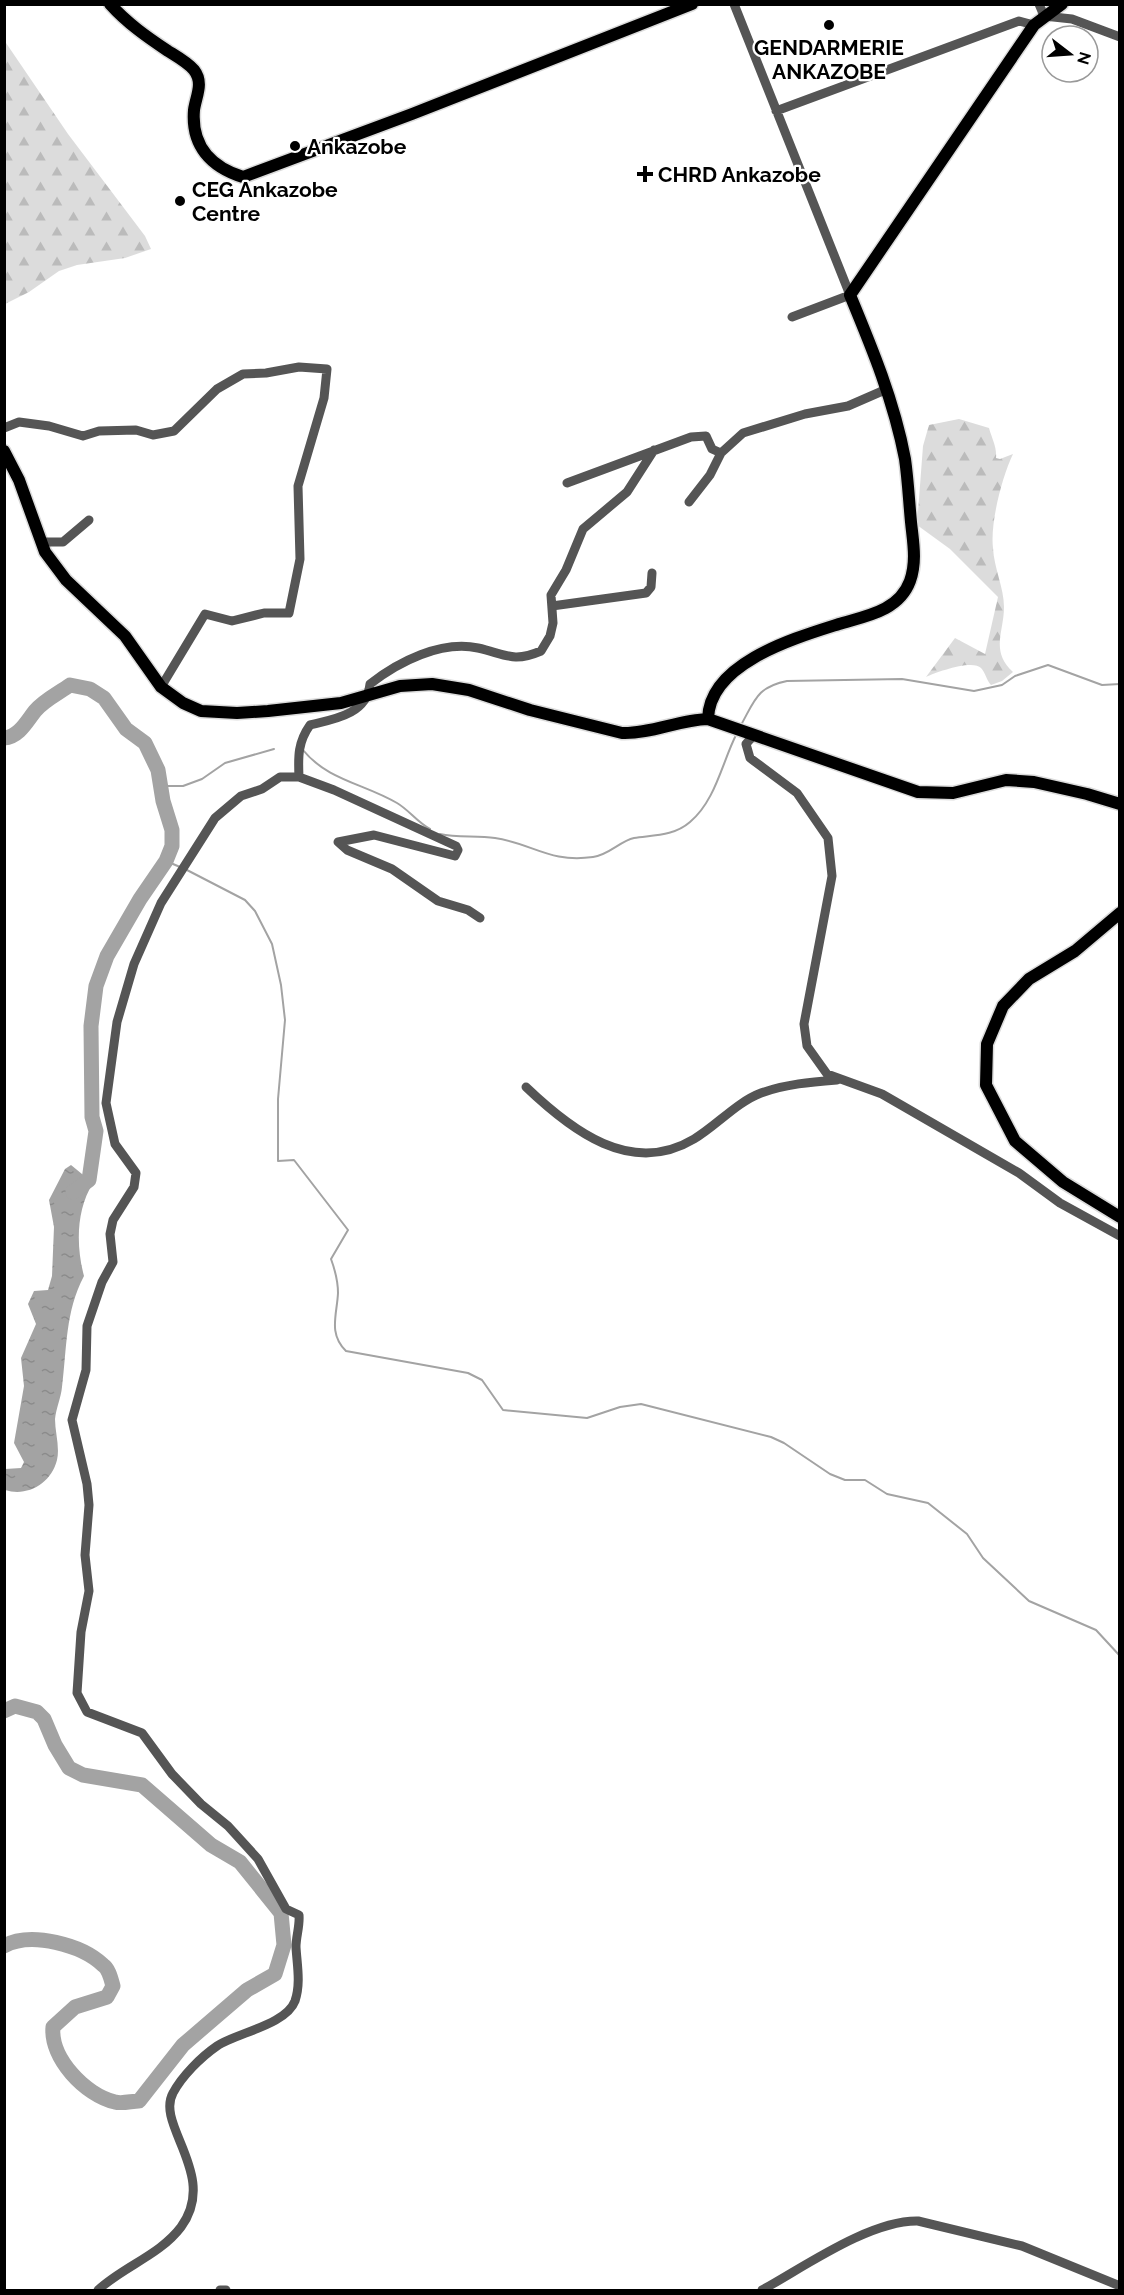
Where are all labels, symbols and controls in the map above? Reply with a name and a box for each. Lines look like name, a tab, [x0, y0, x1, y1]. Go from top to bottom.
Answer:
marker: GENDARMERIE ANKAZOBE	[822, 18, 836, 32]
north arrow	[1040, 24, 1100, 84]
place label: GENDARMERIE ANKAZOBE	[754, 35, 904, 84]
text: N	[1073, 50, 1095, 67]
place label: Ankazobe	[307, 134, 407, 159]
marker: Ankazobe	[288, 139, 302, 153]
place label: CHRD Ankazobe	[658, 162, 821, 187]
marker: CHRD Ankazobe	[636, 165, 654, 183]
place label: CEG Ankazobe Centre	[192, 177, 338, 226]
marker: CEG Ankazobe Centre	[173, 194, 187, 208]

